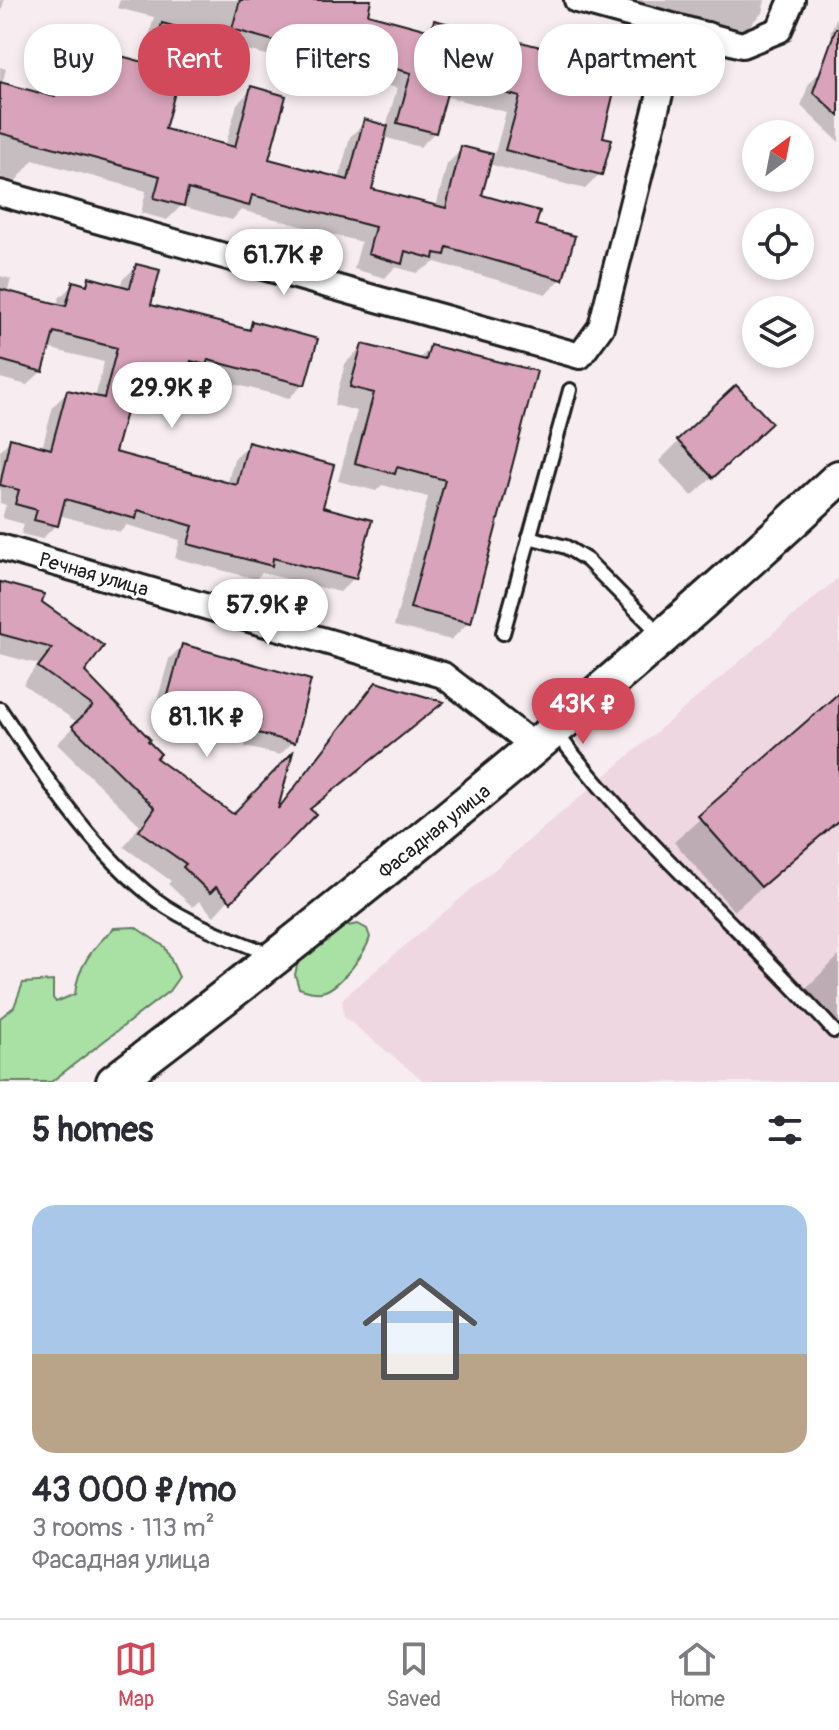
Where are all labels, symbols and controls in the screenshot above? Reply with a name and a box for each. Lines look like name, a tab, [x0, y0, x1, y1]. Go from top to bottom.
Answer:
chip: Buy	[24, 24, 122, 96]
chip: Rent	[138, 24, 250, 96]
chip: Filters	[266, 24, 398, 96]
chip: New	[414, 24, 522, 96]
chip: Apartment	[538, 24, 725, 96]
north arrow	[742, 120, 814, 192]
map controls	[742, 120, 814, 368]
button: locate	[742, 208, 814, 280]
pin: 61.7K ₽	[210, 229, 358, 297]
text: 61.7K ₽	[243, 239, 325, 271]
button: layers	[742, 296, 814, 368]
pin: 29.9K ₽	[98, 362, 246, 430]
text: 29.9K ₽	[130, 372, 214, 404]
street label: Речная улица	[36, 547, 151, 602]
pin: 57.9K ₽	[194, 579, 342, 647]
text: 57.9K ₽	[226, 589, 310, 621]
pin: 43K ₽	[527, 678, 639, 746]
text: 43K ₽	[550, 688, 616, 720]
pin: 81.1K ₽	[133, 691, 281, 759]
text: 81.1K ₽	[169, 701, 245, 733]
street label: Фасадная улица	[373, 779, 495, 884]
icon: filters	[763, 1108, 807, 1152]
text: 5 homes	[32, 1109, 153, 1152]
icon: home	[348, 1257, 492, 1401]
text: 43 000 ₽/mo	[32, 1469, 236, 1512]
text: 3 rooms · 113 m²	[32, 1512, 215, 1544]
text: Фасадная улица	[32, 1544, 210, 1576]
tab: Map	[114, 1637, 158, 1713]
tab: Saved	[386, 1637, 441, 1713]
tab: Home	[669, 1637, 725, 1713]

